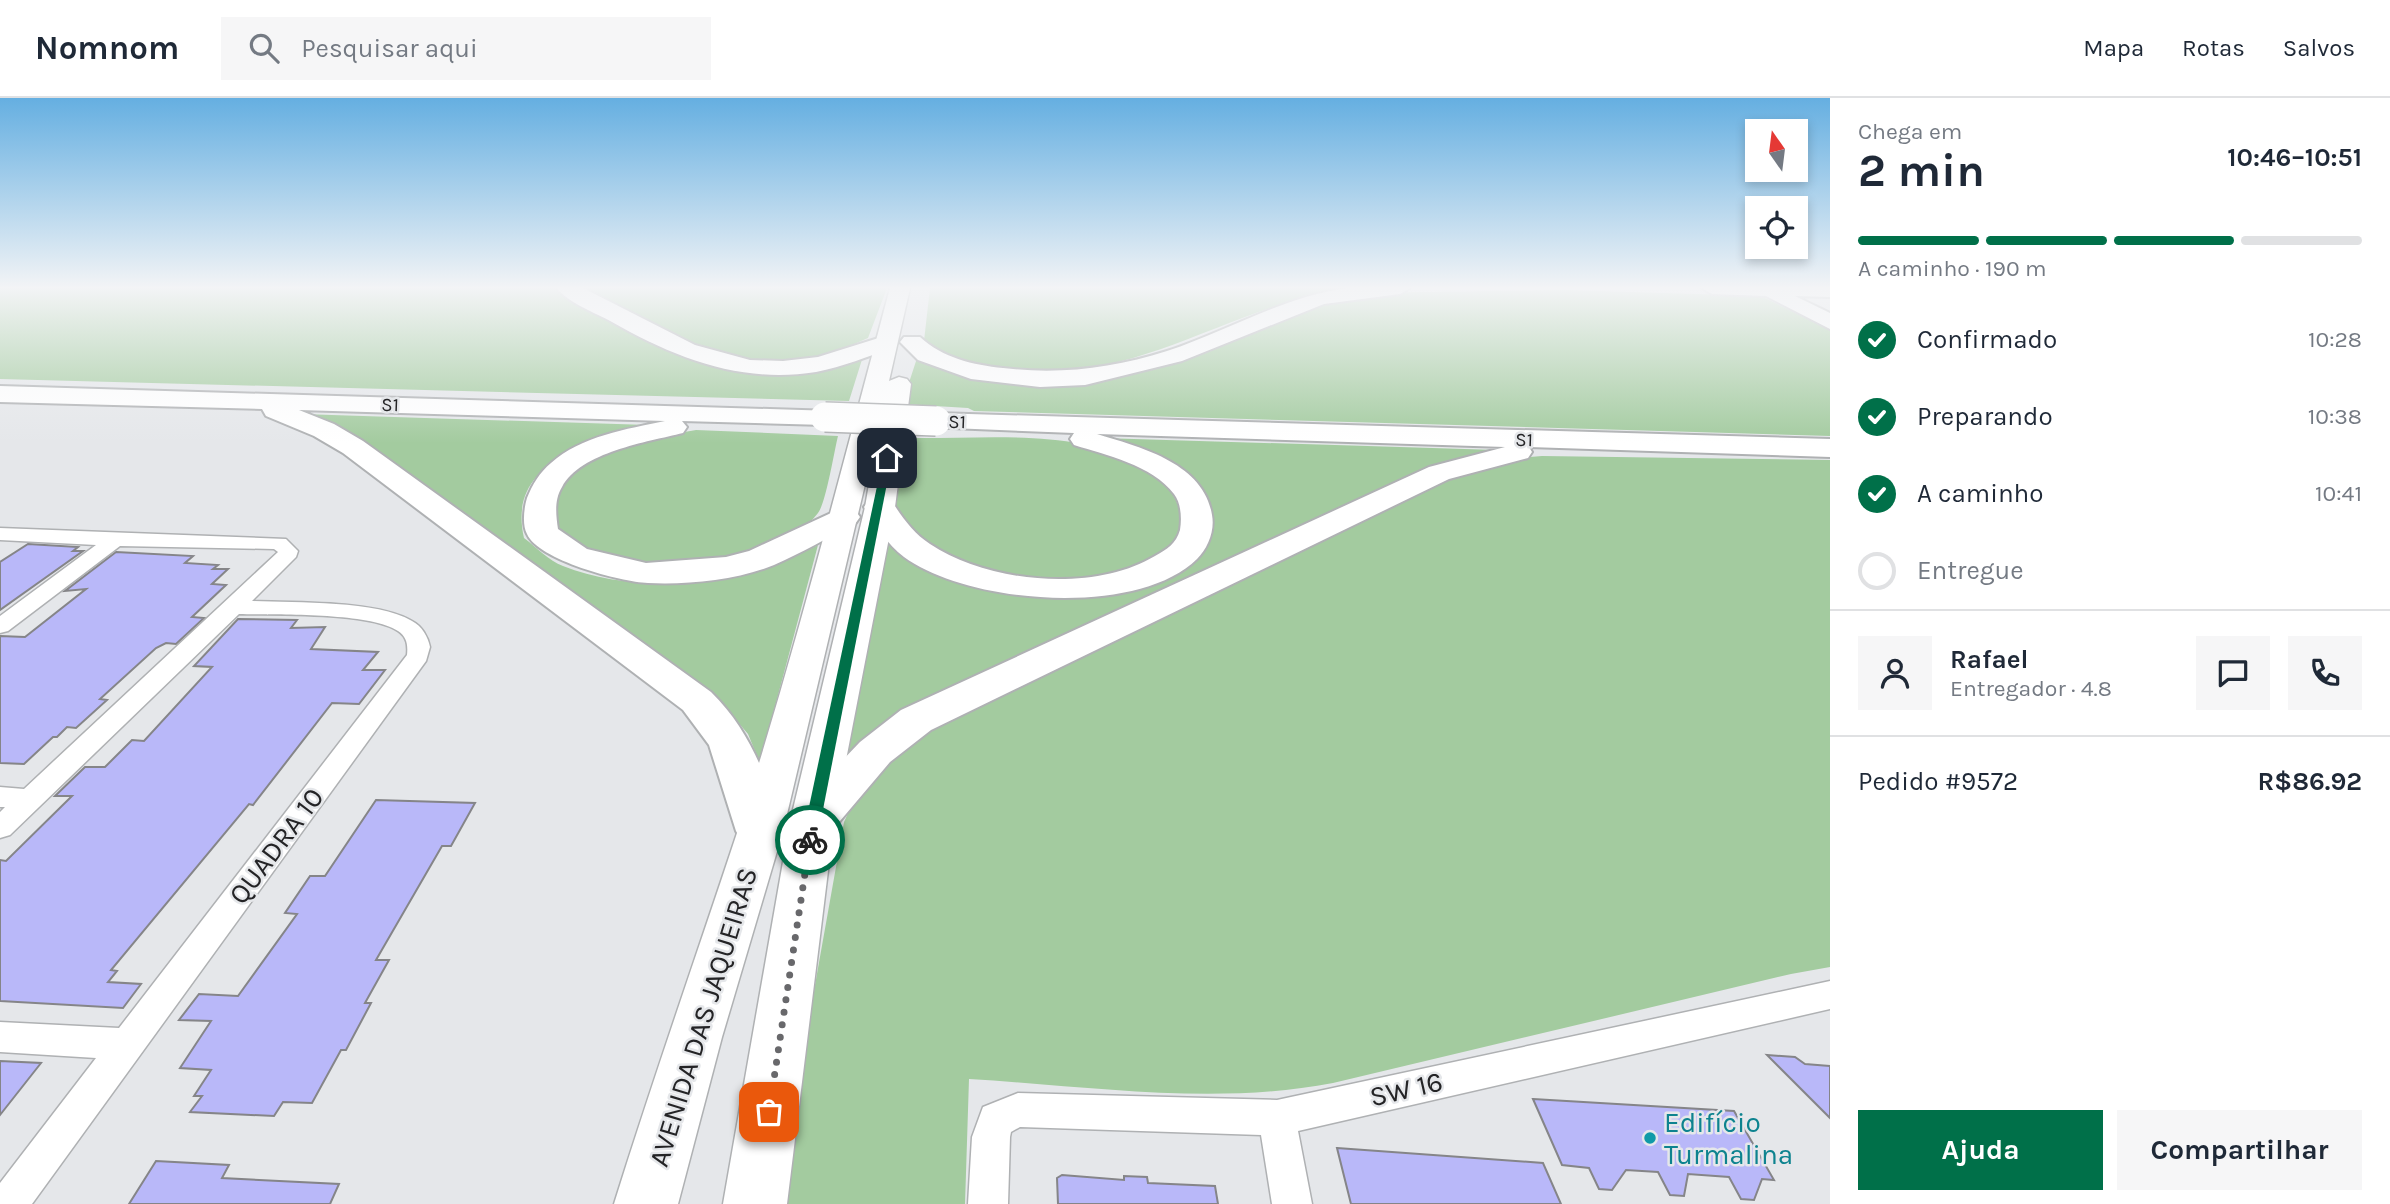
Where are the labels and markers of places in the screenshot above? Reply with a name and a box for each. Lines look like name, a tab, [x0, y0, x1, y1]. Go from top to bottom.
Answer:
pin	[857, 428, 917, 488]
pin	[739, 1082, 799, 1142]
place label: Edifício Turmalina	[1664, 1106, 1793, 1171]
marker: Edifício Turmalina	[1642, 1130, 1658, 1146]

